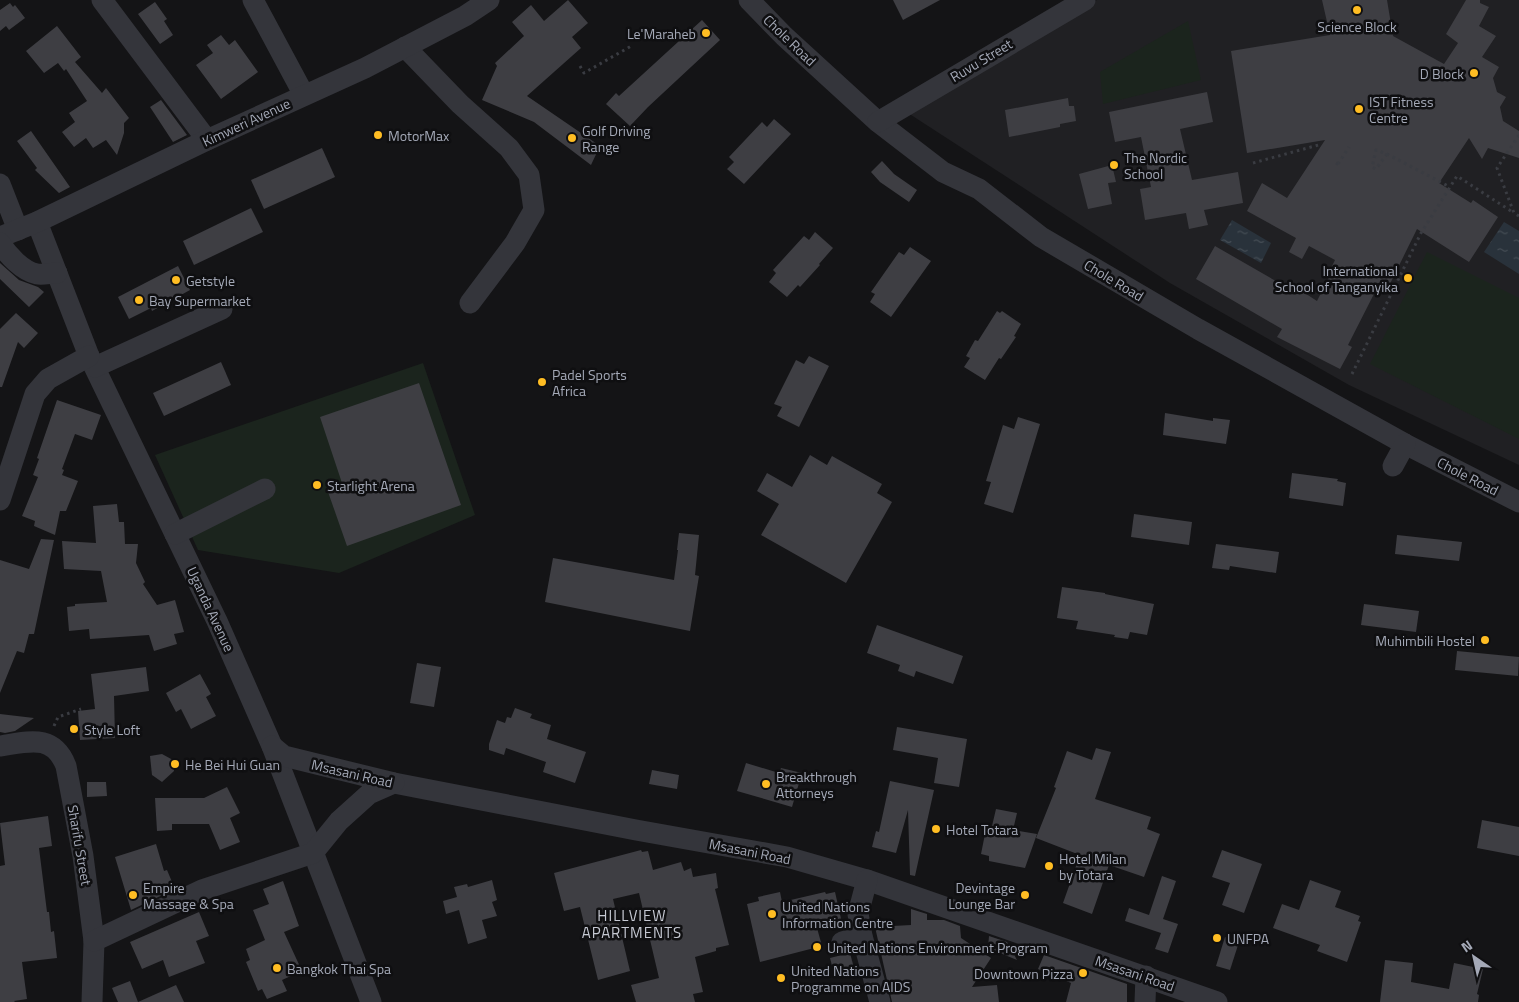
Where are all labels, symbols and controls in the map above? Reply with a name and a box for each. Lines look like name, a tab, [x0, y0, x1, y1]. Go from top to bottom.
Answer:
marker: Science Block	[1351, 4, 1363, 16]
street label: Chole Road	[759, 9, 821, 71]
place label: Science Block	[1317, 16, 1397, 37]
place label: Le'Maraheb	[627, 23, 696, 44]
marker: Le'Maraheb	[700, 27, 712, 39]
street label: Ruvu Street	[946, 33, 1016, 87]
place label: D Block	[1420, 63, 1464, 84]
marker: D Block	[1468, 67, 1480, 79]
place label: IST Fitness Centre	[1369, 91, 1433, 128]
street label: Kimweri Avenue	[198, 92, 294, 152]
marker: IST Fitness Centre	[1353, 103, 1365, 115]
place label: Golf Driving Range	[582, 120, 650, 157]
place label: MotorMax	[388, 125, 450, 146]
marker: MotorMax	[372, 129, 384, 141]
marker: Golf Driving Range	[566, 132, 578, 144]
place label: The Nordic School	[1124, 147, 1187, 184]
marker: The Nordic School	[1108, 159, 1120, 171]
street label: Chole Road	[1080, 254, 1148, 306]
place label: International School of Tanganyika	[1275, 260, 1398, 297]
place label: Getstyle	[186, 270, 235, 291]
marker: International School of Tanganyika	[1402, 272, 1414, 284]
marker: Getstyle	[170, 274, 182, 286]
place label: Bay Supermarket	[149, 290, 251, 311]
marker: Bay Supermarket	[133, 294, 145, 306]
place label: Padel Sports Africa	[552, 364, 627, 401]
marker: Padel Sports Africa	[536, 376, 548, 388]
street label: Chole Road	[1434, 452, 1502, 500]
place label: Starlight Arena	[327, 475, 415, 496]
marker: Starlight Arena	[311, 479, 323, 491]
street label: Uganda Avenue	[182, 563, 240, 655]
place label: Muhimbili Hostel	[1375, 630, 1475, 651]
marker: Muhimbili Hostel	[1479, 634, 1491, 646]
place label: Style Loft	[84, 719, 140, 740]
marker: Style Loft	[68, 723, 80, 735]
street label: Msasani Road	[309, 753, 395, 793]
place label: He Bei Hui Guan	[185, 754, 280, 775]
marker: He Bei Hui Guan	[169, 758, 181, 770]
place label: Breakthrough Attorneys	[776, 766, 857, 803]
marker: Breakthrough Attorneys	[760, 778, 772, 790]
street label: Sharifu Street	[63, 803, 97, 887]
place label: Hotel Totara	[946, 819, 1018, 840]
marker: Hotel Totara	[930, 823, 942, 835]
street label: Msasani Road	[707, 833, 793, 869]
place label: Hotel Milan by Totara	[1059, 848, 1127, 885]
marker: Hotel Milan by Totara	[1043, 860, 1055, 872]
place label: Empire Massage & Spa	[143, 877, 234, 914]
place label: Devintage Lounge Bar	[948, 877, 1015, 914]
marker: Empire Massage & Spa	[127, 889, 139, 901]
marker: Devintage Lounge Bar	[1019, 889, 1031, 901]
place label: United Nations Information Centre	[782, 896, 893, 933]
district label: HILLVIEW APARTMENTS	[582, 904, 682, 944]
marker: United Nations Information Centre	[766, 908, 778, 920]
place label: UNFPA	[1227, 928, 1270, 949]
marker: UNFPA	[1211, 932, 1223, 944]
north arrow	[1449, 932, 1499, 982]
text: N	[1457, 934, 1476, 957]
place label: United Nations Environment Program	[827, 937, 1048, 958]
marker: United Nations Environment Program	[811, 941, 823, 953]
street label: Msasani Road	[1092, 950, 1178, 996]
place label: Bangkok Thai Spa	[287, 958, 391, 979]
place label: United Nations Programme on AIDS	[791, 960, 910, 997]
marker: Bangkok Thai Spa	[271, 962, 283, 974]
place label: Downtown Pizza	[974, 963, 1073, 984]
marker: Downtown Pizza	[1077, 967, 1089, 979]
marker: United Nations Programme on AIDS	[775, 972, 787, 984]

